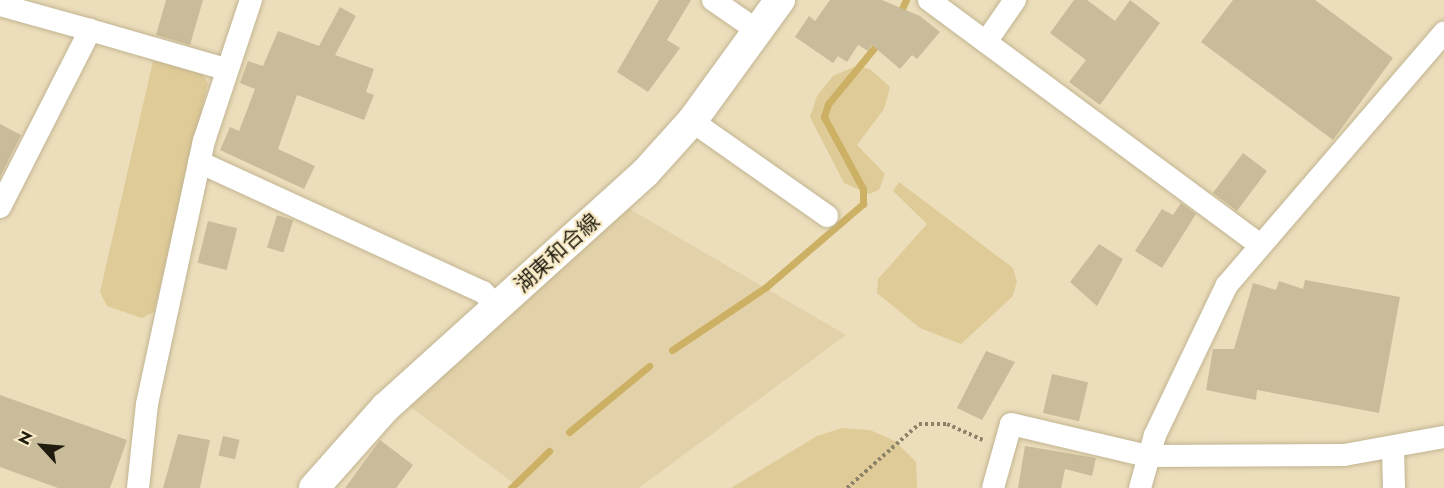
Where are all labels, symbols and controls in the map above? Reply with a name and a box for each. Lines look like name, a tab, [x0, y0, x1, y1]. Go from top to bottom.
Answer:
street label: 湖東和合線	[510, 209, 604, 297]
north arrow	[12, 416, 72, 476]
text: N	[12, 427, 38, 449]

